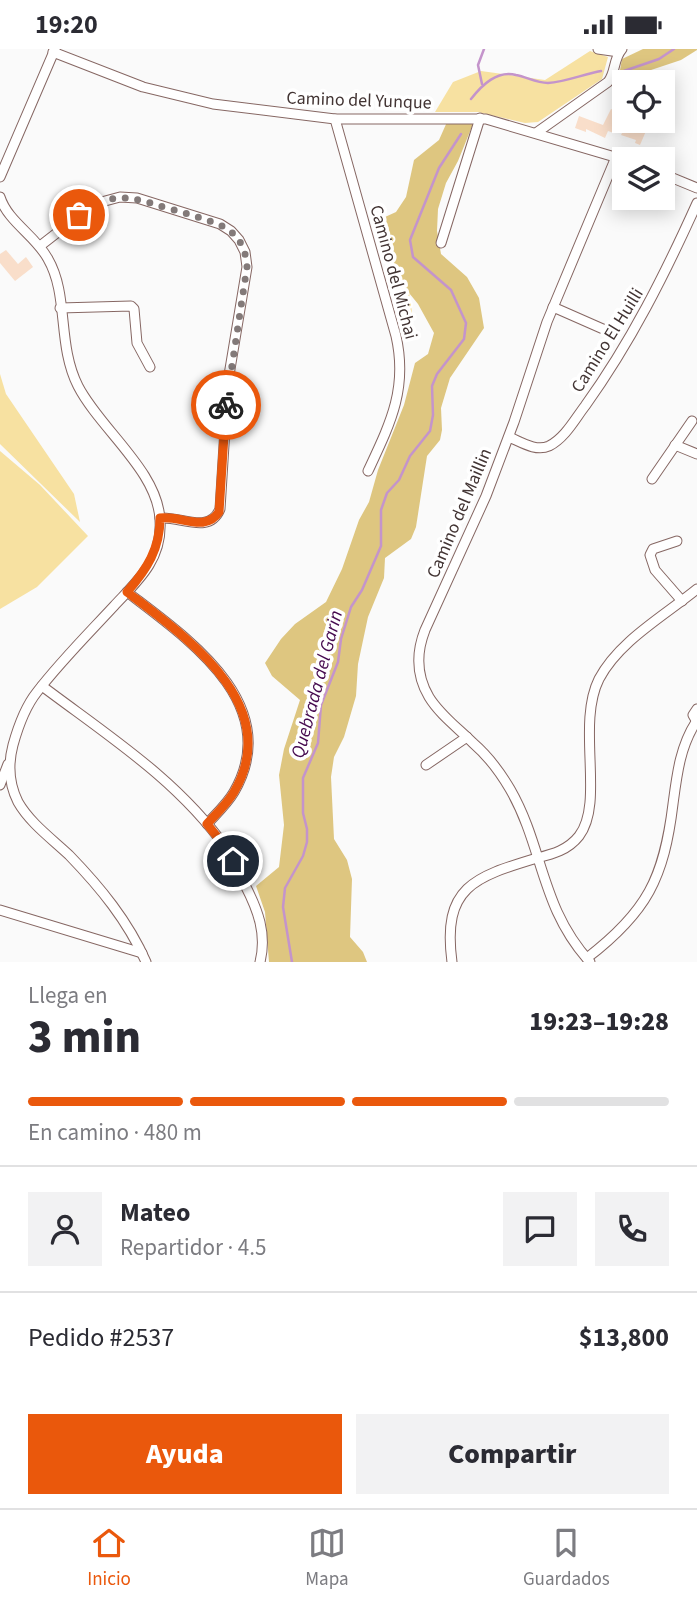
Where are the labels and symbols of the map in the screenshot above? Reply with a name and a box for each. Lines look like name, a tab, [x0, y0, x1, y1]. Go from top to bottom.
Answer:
street label: Camino del Yunque	[286, 85, 432, 116]
pin	[49, 185, 109, 245]
street label: Camino del Michai	[364, 202, 423, 342]
street label: Camino El Huilli	[565, 283, 650, 397]
courier	[191, 370, 261, 440]
street label: Camino del Maillin	[421, 444, 498, 582]
water label: Quebrada del Garin	[285, 607, 350, 761]
pin	[203, 831, 263, 891]

